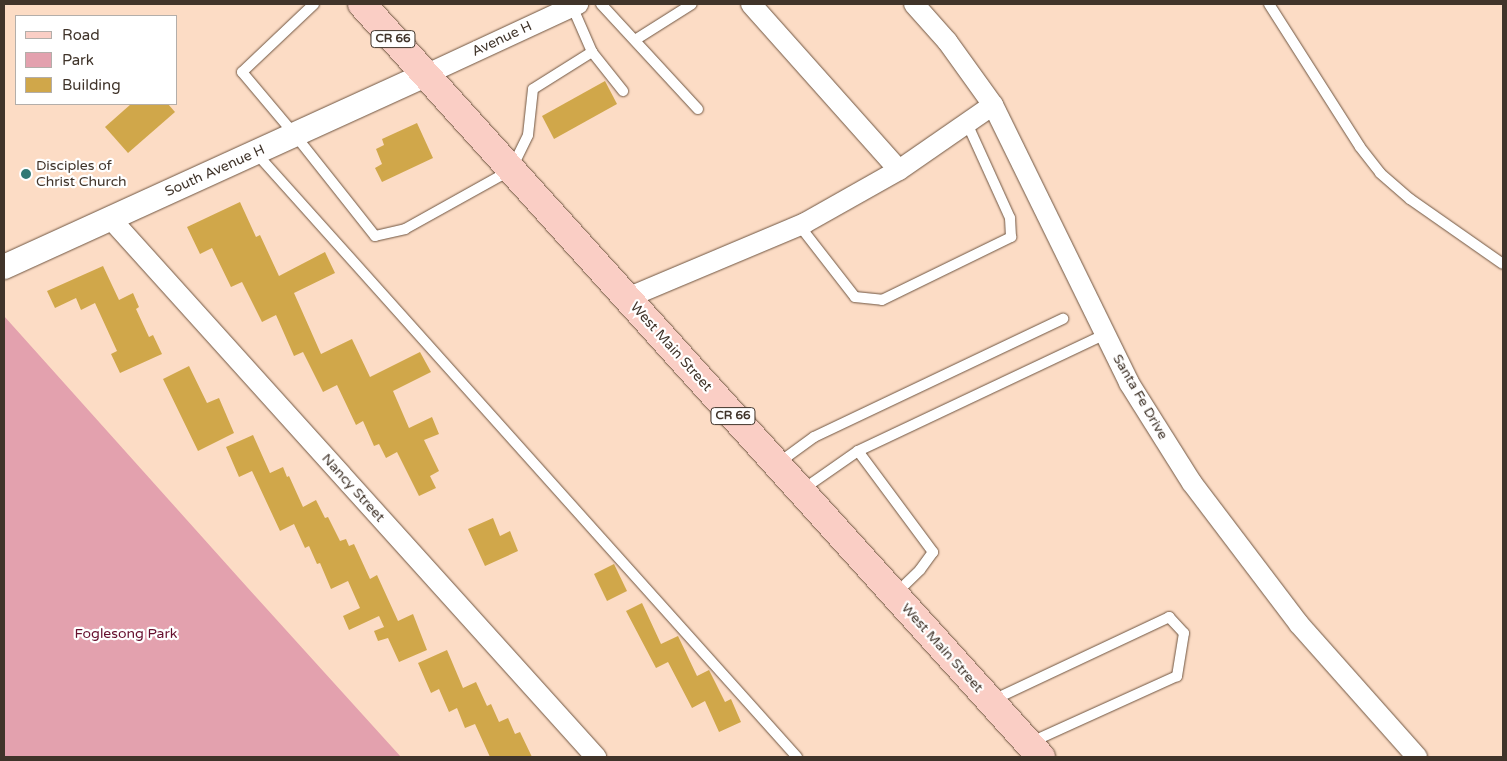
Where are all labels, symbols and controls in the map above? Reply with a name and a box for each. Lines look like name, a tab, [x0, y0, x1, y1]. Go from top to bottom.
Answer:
legend	[15, 15, 178, 105]
street label: Avenue H	[469, 18, 535, 60]
text: Road	[62, 26, 100, 44]
road number: CR 66	[369, 30, 417, 48]
text: Park	[62, 51, 94, 69]
text: Building	[62, 76, 121, 94]
street label: South Avenue H	[162, 141, 268, 201]
place label: Disciples of Christ Church	[36, 158, 127, 190]
marker: Disciples of Christ Church	[20, 168, 32, 180]
street label: West Main Street	[627, 299, 715, 395]
street label: Santa Fe Drive	[1109, 351, 1171, 443]
road number: CR 66	[709, 406, 757, 426]
street label: Nancy Street	[318, 450, 388, 526]
street label: West Main Street	[898, 600, 986, 696]
park label: Foglesong Park	[75, 626, 177, 642]

